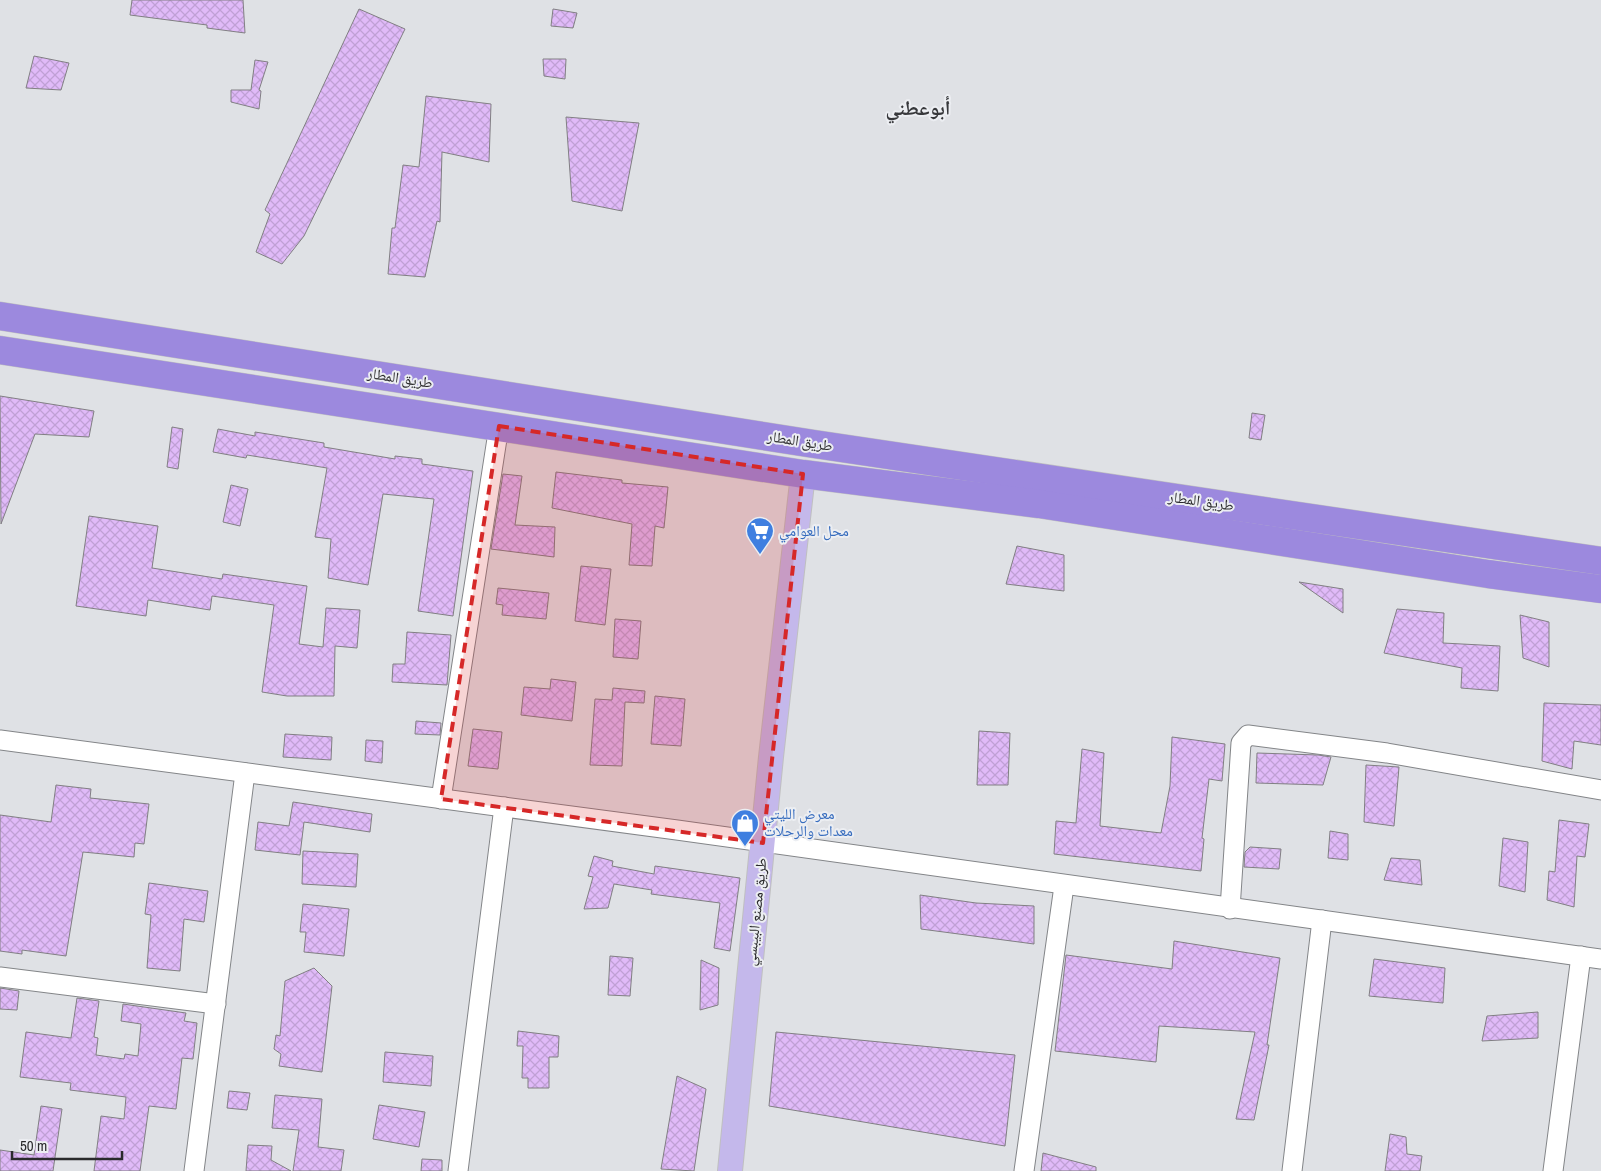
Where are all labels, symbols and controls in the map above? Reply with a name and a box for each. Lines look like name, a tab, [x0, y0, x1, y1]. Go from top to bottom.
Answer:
district label: أبوعطني	[885, 94, 951, 124]
street label: طريق المطار	[365, 362, 434, 393]
street label: طريق المطار	[765, 425, 834, 456]
street label: طريق المطار	[1166, 485, 1235, 516]
supermarket icon: محل العوامي	[745, 516, 775, 555]
place label: محل العوامي	[779, 520, 849, 543]
place label: معرض الليتي معدات والرحلات	[764, 803, 853, 841]
shop icon: معرض الليتي معدات والرحلات	[730, 808, 760, 847]
street label: طريق مصنع البيبسي	[739, 857, 773, 967]
scale bar	[12, 1128, 122, 1160]
text: 50 m	[20, 1135, 47, 1156]

